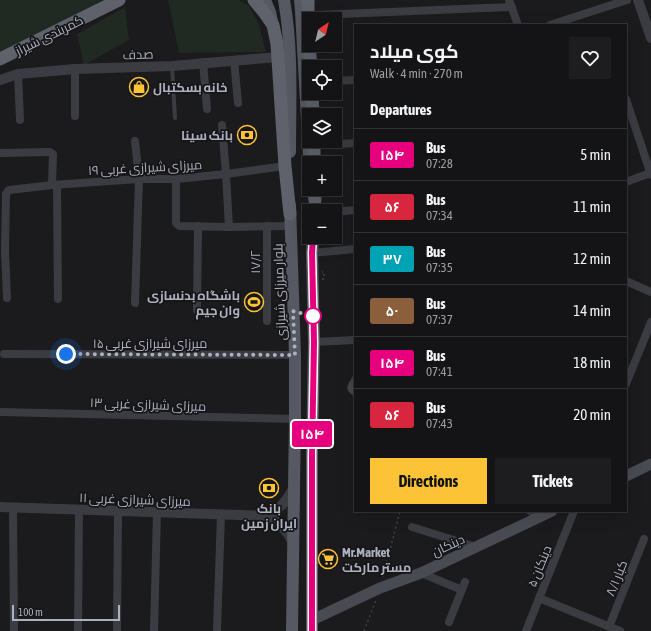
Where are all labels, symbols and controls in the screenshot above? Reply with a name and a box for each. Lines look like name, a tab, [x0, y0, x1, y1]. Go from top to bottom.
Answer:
north arrow	[302, 12, 342, 52]
map controls	[302, 12, 342, 244]
street label: کمربندی شیراز	[12, 13, 86, 59]
button: heart	[569, 37, 611, 79]
text: کوی میلاد	[370, 40, 459, 62]
street label: صدف	[122, 46, 154, 63]
button: locate	[302, 60, 342, 100]
text: Walk · 4 min · 270 m	[370, 66, 463, 81]
shop icon: خانه بسکتبال	[128, 76, 150, 98]
place label: خانه بسکتبال	[153, 80, 228, 96]
text: Departures	[370, 101, 432, 118]
button: layers	[302, 108, 342, 148]
bank icon: بانک سینا	[236, 124, 258, 146]
place label: بانک سینا	[181, 128, 233, 143]
text: Bus	[426, 139, 446, 156]
text: 5 min	[580, 146, 611, 163]
text: ۱۵۴	[380, 147, 404, 163]
button: +	[302, 156, 342, 196]
text: 07:28	[426, 156, 453, 171]
street label: ۱۹ میرزای شیرازی غربی	[88, 157, 203, 178]
text: Bus	[426, 191, 446, 208]
text: 11 min	[573, 198, 611, 215]
text: ۵۶	[384, 199, 400, 215]
button: −	[302, 204, 342, 244]
text: 07:34	[426, 208, 453, 223]
street label: بلوار میرزای شیرازی	[270, 243, 289, 341]
text: Bus	[426, 243, 446, 260]
street label: ۱۷/۲	[248, 250, 263, 274]
text: 12 min	[573, 250, 611, 267]
text: ۳۷	[382, 251, 402, 267]
text: 07:35	[426, 260, 453, 275]
place label: باشگاه بدنسازی وان جیم	[147, 288, 240, 320]
sports icon: باشگاه بدنسازی وان جیم	[243, 291, 265, 313]
text: Bus	[426, 295, 446, 312]
text: 14 min	[573, 302, 611, 319]
text: ۵۰	[386, 303, 398, 319]
unlabelled marker	[304, 307, 322, 325]
text: 07:37	[426, 312, 453, 327]
street label: ۱۵ میرزای شیرازی غربی	[93, 336, 207, 351]
your location	[56, 344, 76, 364]
text: Bus	[426, 347, 446, 364]
text: 18 min	[573, 354, 611, 371]
text: ۱۵۴	[380, 355, 404, 371]
text: 07:41	[426, 364, 453, 379]
street label: ۱۳ میرزای شیرازی غربی	[90, 395, 206, 414]
text: Bus	[426, 399, 446, 416]
text: 20 min	[573, 406, 611, 423]
text: ۵۶	[384, 407, 400, 423]
text: 07:43	[426, 416, 453, 431]
line badge: ۱۵۴	[289, 421, 335, 447]
text: ۱۵۴	[300, 426, 324, 442]
button: Directions	[370, 458, 487, 504]
button: Tickets	[495, 458, 611, 504]
bank icon: بانک ایران زمین	[258, 477, 280, 499]
street label: میرزای شیرازی غربی ۱۱	[79, 490, 191, 509]
place label: بانک ایران زمین	[241, 501, 297, 532]
street label: دینکان	[429, 531, 467, 560]
street label: ۵ دینکان	[524, 543, 555, 589]
place label: Mr.Market مستر مارکت	[342, 545, 411, 575]
supermarket icon: Mr.Market مستر مارکت	[317, 548, 339, 570]
street label: ۸/۱ کبار	[602, 558, 630, 598]
scale bar	[12, 603, 120, 622]
text: 100 m	[18, 606, 43, 618]

